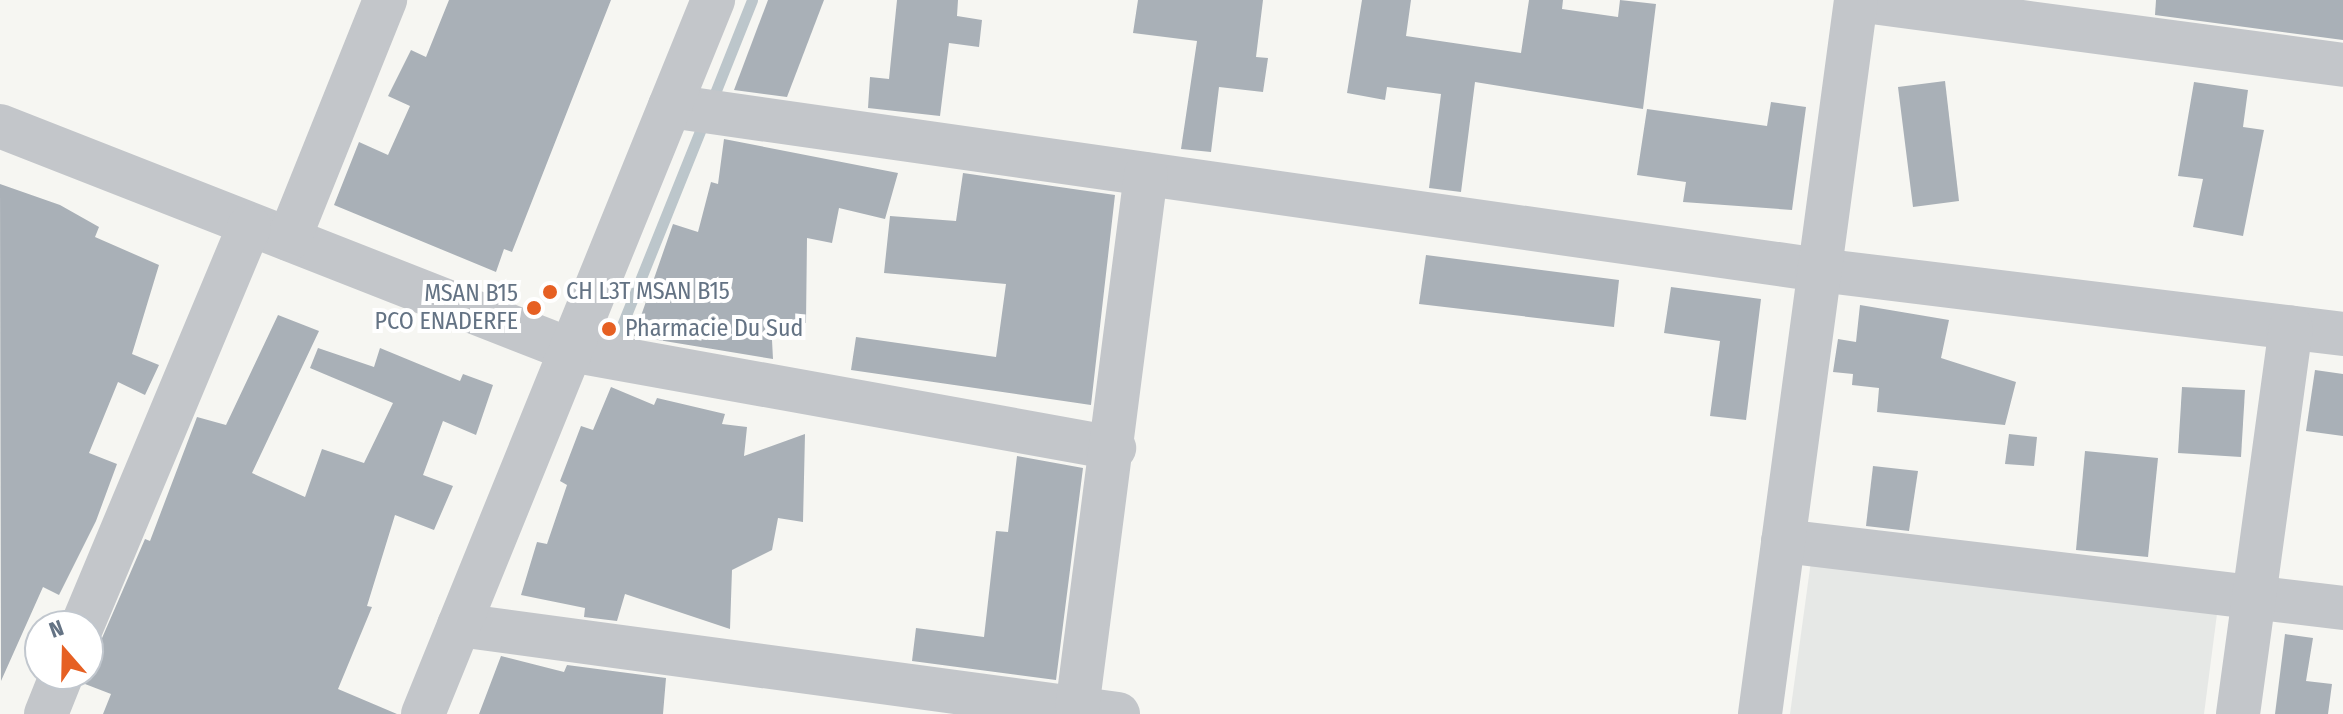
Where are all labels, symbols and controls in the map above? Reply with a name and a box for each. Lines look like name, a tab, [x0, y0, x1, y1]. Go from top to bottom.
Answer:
place label: CH L3T MSAN B15	[566, 278, 730, 306]
place label: MSAN B15 PCO ENADERFE	[375, 280, 518, 336]
marker: CH L3T MSAN B15	[541, 283, 559, 301]
marker: MSAN B15 PCO ENADERFE	[525, 299, 543, 317]
place label: Pharmacie Du Sud	[625, 315, 803, 343]
marker: Pharmacie Du Sud	[600, 320, 618, 338]
north arrow	[24, 610, 104, 690]
text: N	[45, 614, 67, 644]

